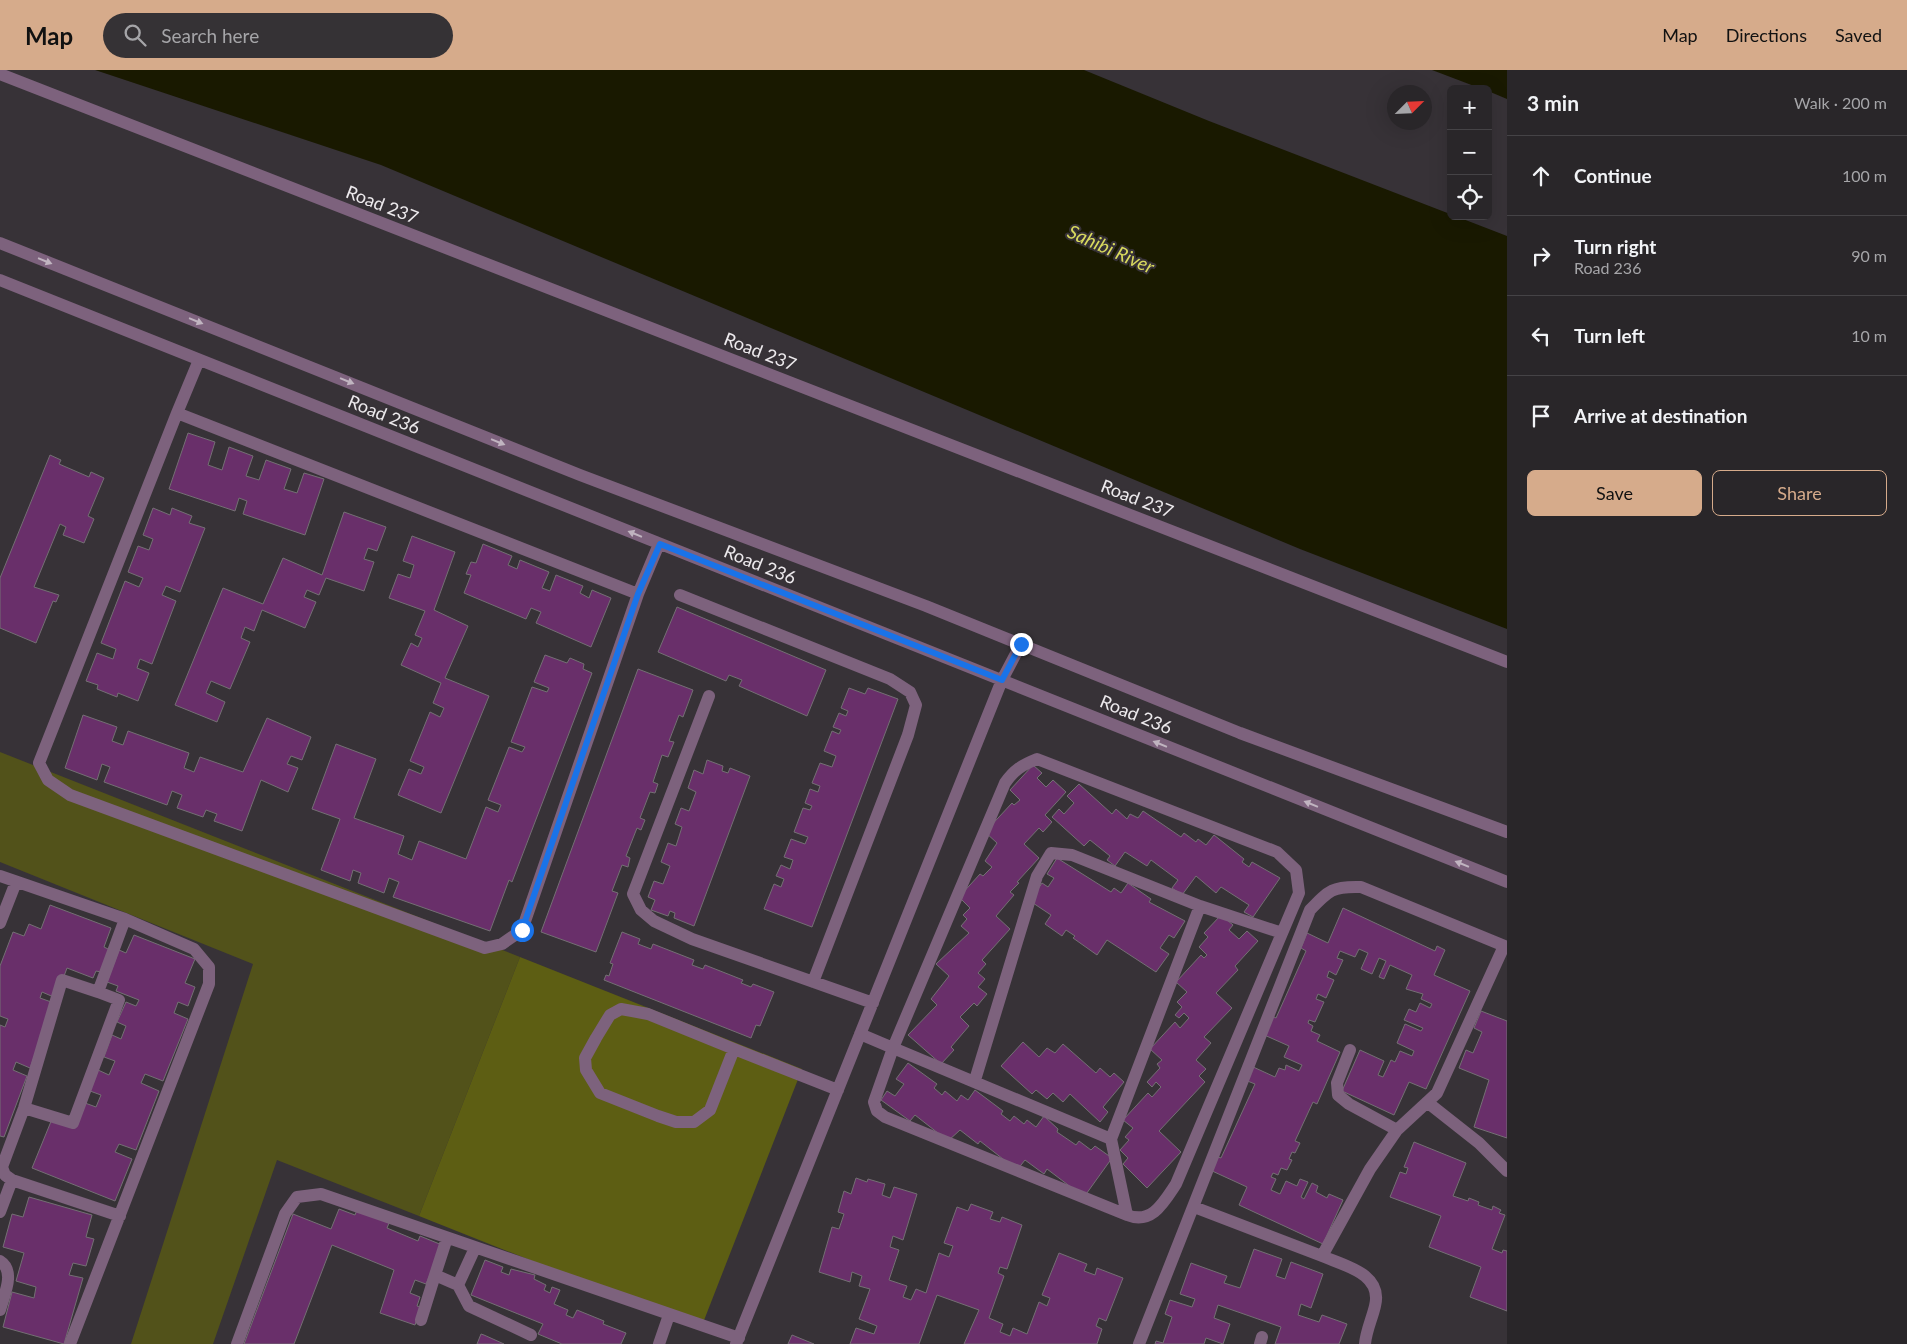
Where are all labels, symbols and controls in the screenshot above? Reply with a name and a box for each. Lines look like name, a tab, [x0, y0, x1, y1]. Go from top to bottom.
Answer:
search box	[103, 13, 453, 58]
text: Map	[25, 21, 73, 50]
icon: search	[121, 21, 149, 49]
text: Search here	[161, 24, 259, 47]
text: Map	[1662, 24, 1698, 46]
text: Directions	[1726, 24, 1807, 46]
text: Saved	[1835, 24, 1882, 46]
north arrow	[1387, 85, 1432, 130]
map controls	[1447, 85, 1492, 220]
button: +	[1447, 85, 1492, 130]
text: 3 min	[1527, 90, 1579, 115]
text: Walk · 200 m	[1794, 93, 1887, 112]
button: −	[1447, 130, 1492, 175]
icon: ahead	[1527, 162, 1555, 190]
text: Continue	[1574, 164, 1652, 187]
text: 100 m	[1842, 166, 1887, 185]
button: locate	[1447, 175, 1492, 220]
street label: Road 237	[343, 180, 422, 228]
water label: Sahibi River	[1064, 219, 1159, 278]
text: Turn right	[1574, 235, 1656, 258]
icon: right	[1527, 242, 1555, 270]
text: 90 m	[1851, 246, 1887, 265]
one-way arrow	[38, 257, 53, 265]
text: Road 236	[1574, 258, 1641, 277]
one-way arrow	[189, 318, 204, 325]
icon: left	[1527, 322, 1555, 350]
text: Turn left	[1574, 324, 1645, 347]
text: 10 m	[1851, 326, 1887, 345]
street label: Road 237	[721, 327, 800, 375]
one-way arrow	[340, 378, 354, 386]
street label: Road 236	[345, 390, 424, 438]
icon: arrive	[1527, 402, 1555, 430]
text: Arrive at destination	[1574, 404, 1747, 427]
one-way arrow	[491, 438, 506, 446]
button: Save	[1527, 470, 1702, 516]
button: Share	[1712, 470, 1887, 516]
street label: Road 237	[1098, 474, 1177, 522]
one-way arrow	[627, 530, 642, 538]
street label: Road 236	[721, 540, 800, 588]
route end	[1010, 633, 1033, 656]
street label: Road 236	[1097, 690, 1176, 738]
one-way arrow	[1153, 739, 1167, 747]
one-way arrow	[1303, 800, 1318, 808]
one-way arrow	[1454, 860, 1469, 868]
route start	[511, 919, 534, 942]

